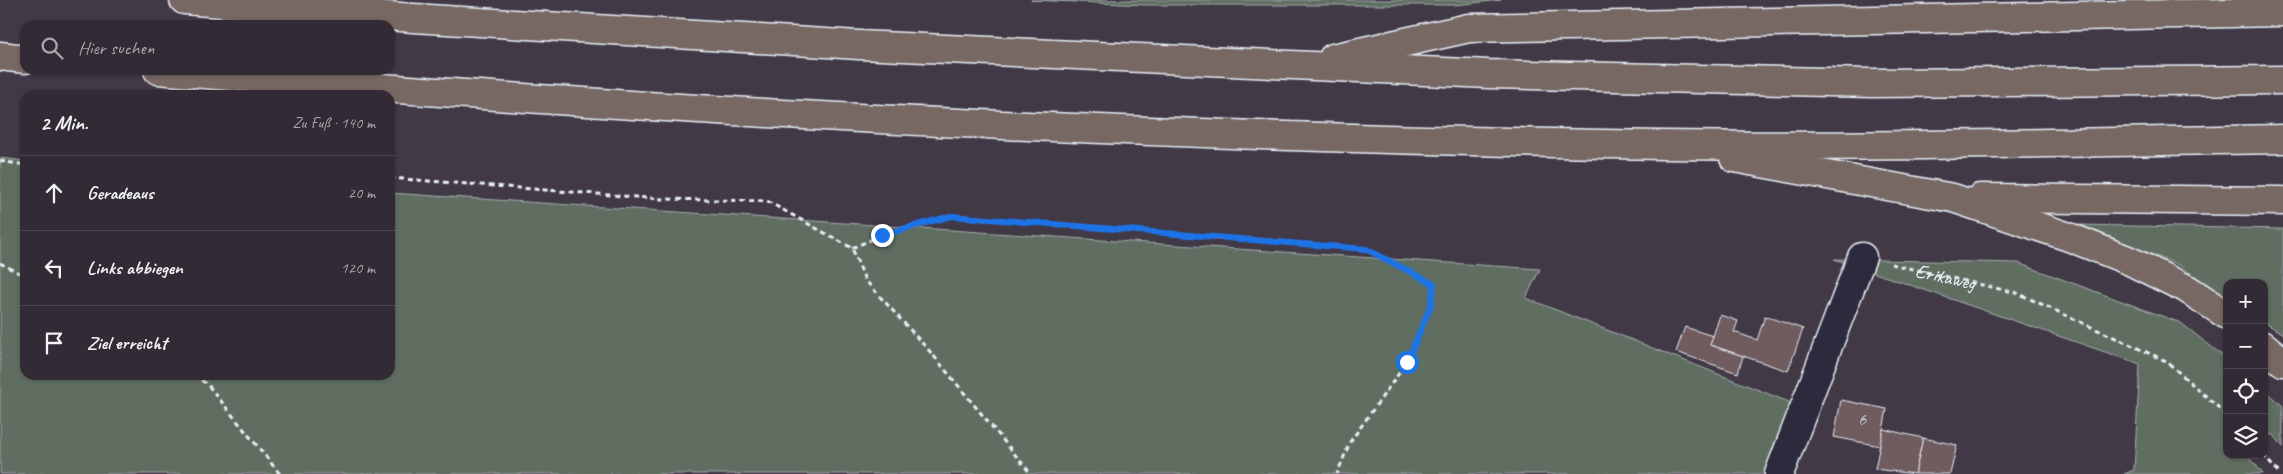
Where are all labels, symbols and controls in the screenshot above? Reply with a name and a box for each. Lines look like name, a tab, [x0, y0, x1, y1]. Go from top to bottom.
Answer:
search box	[20, 20, 395, 75]
icon: search	[38, 34, 66, 62]
text: Hier suchen	[78, 36, 154, 60]
text: 2 Min.	[40, 110, 88, 136]
text: Zu Fuß · 140 m	[292, 113, 375, 133]
icon: ahead	[40, 179, 68, 207]
text: Geradeaus	[87, 181, 154, 205]
text: 20 m	[348, 183, 375, 203]
route end	[871, 224, 894, 247]
icon: left	[40, 254, 68, 282]
text: Links abbiegen	[87, 256, 183, 280]
text: 120 m	[341, 258, 375, 278]
street label: Erikaweg	[1913, 258, 1979, 296]
map controls	[2223, 279, 2268, 459]
button: +	[2223, 279, 2268, 324]
button: −	[2223, 324, 2268, 369]
icon: arrive	[40, 329, 68, 357]
text: Ziel erreicht	[87, 331, 167, 355]
route start	[1396, 351, 1419, 374]
button: locate	[2223, 369, 2268, 414]
house number: 6	[1858, 408, 1867, 430]
button: layers	[2223, 414, 2268, 459]

